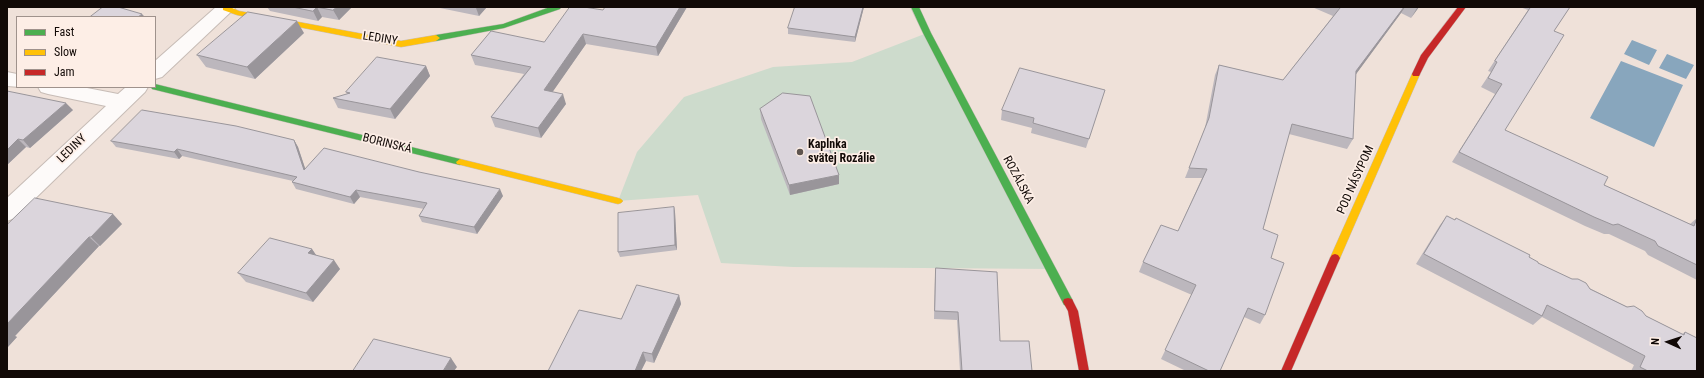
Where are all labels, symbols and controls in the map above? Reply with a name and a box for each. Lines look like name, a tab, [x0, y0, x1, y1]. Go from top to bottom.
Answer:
legend	[16, 16, 156, 88]
text: Fast	[54, 25, 74, 39]
street label: LEDINY	[362, 29, 398, 49]
text: Slow	[54, 45, 77, 59]
text: Jam	[54, 65, 75, 79]
street label: BORINSKÁ	[361, 131, 413, 157]
street label: LEDINY	[54, 132, 90, 166]
place label: Kaplnka svätej Rozálie	[808, 138, 875, 166]
street label: POD NÁSYPOM	[1334, 144, 1378, 216]
marker: Kaplnka svätej Rozálie	[795, 147, 805, 157]
street label: ROZÁLSKA	[999, 154, 1037, 206]
north arrow	[1648, 322, 1688, 362]
text: N	[1649, 338, 1662, 345]

